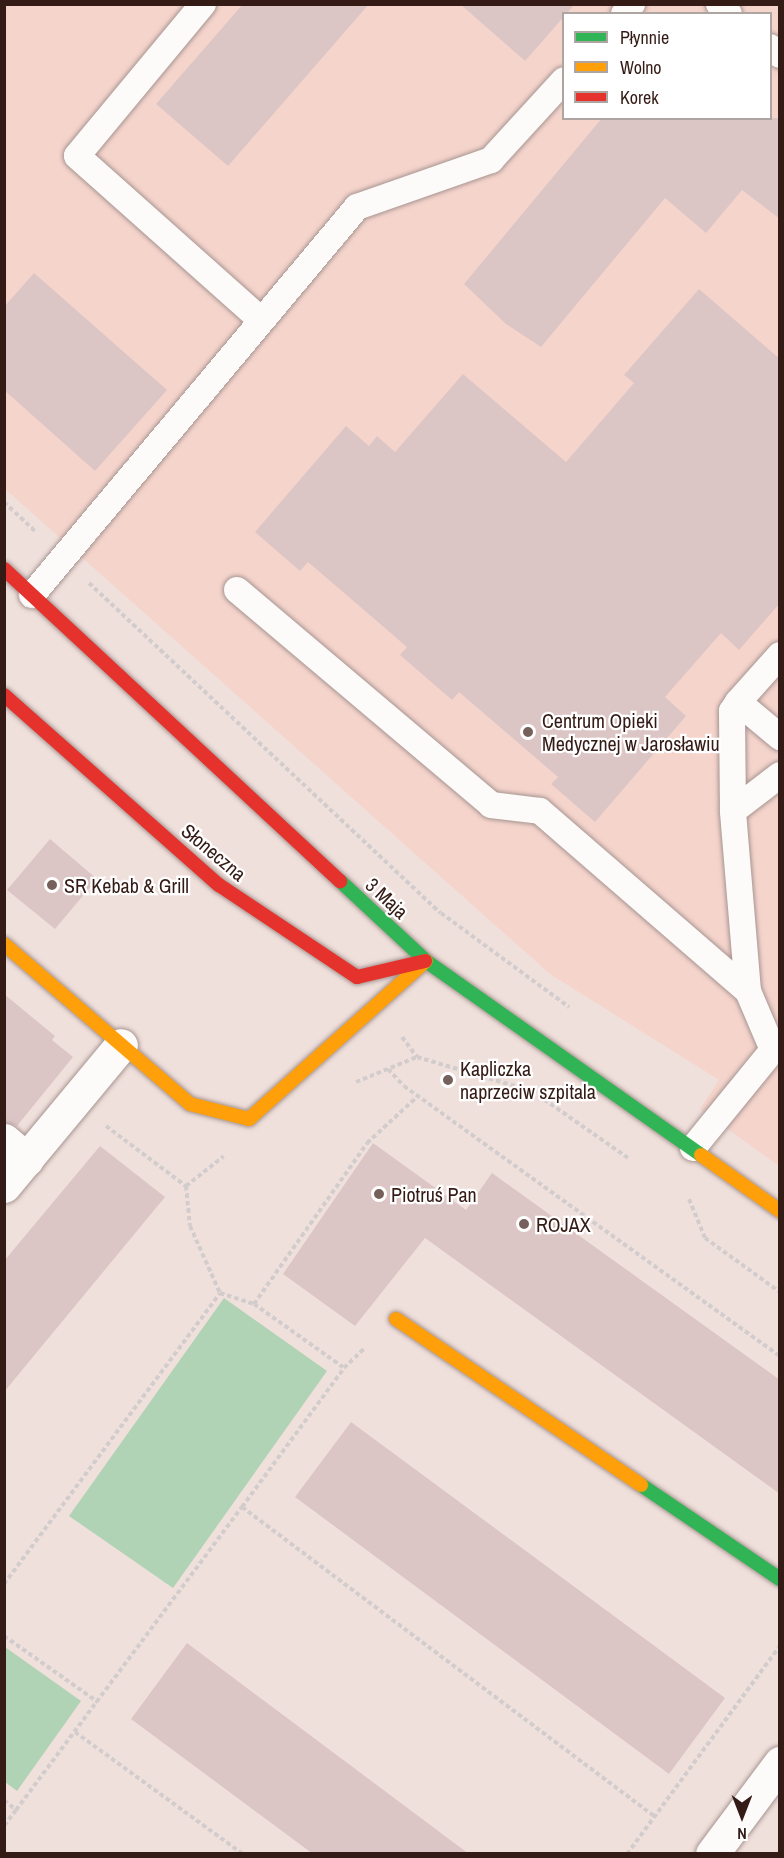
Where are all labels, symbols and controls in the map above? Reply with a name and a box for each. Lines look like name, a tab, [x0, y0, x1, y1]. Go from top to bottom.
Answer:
legend	[562, 12, 772, 120]
text: Płynnie	[620, 25, 669, 50]
text: Wolno	[620, 55, 662, 80]
text: Korek	[620, 85, 659, 110]
place label: Centrum Opieki Medycznej w Jarosławiu	[542, 708, 720, 755]
marker: Centrum Opieki Medycznej w Jarosławiu	[519, 723, 537, 741]
street label: Słoneczna	[177, 818, 251, 886]
street label: 3 Maja	[361, 872, 413, 924]
place label: SR Kebab & Grill	[64, 873, 189, 897]
marker: SR Kebab & Grill	[45, 878, 59, 892]
place label: Kapliczka naprzeciw szpitala	[460, 1056, 596, 1103]
marker: Kapliczka naprzeciw szpitala	[441, 1073, 455, 1087]
place label: Piotruś Pan	[391, 1182, 477, 1206]
marker: Piotruś Pan	[372, 1187, 386, 1201]
place label: ROJAX	[536, 1212, 591, 1236]
marker: ROJAX	[517, 1217, 531, 1231]
north arrow	[712, 1786, 772, 1846]
text: N	[737, 1823, 747, 1845]

